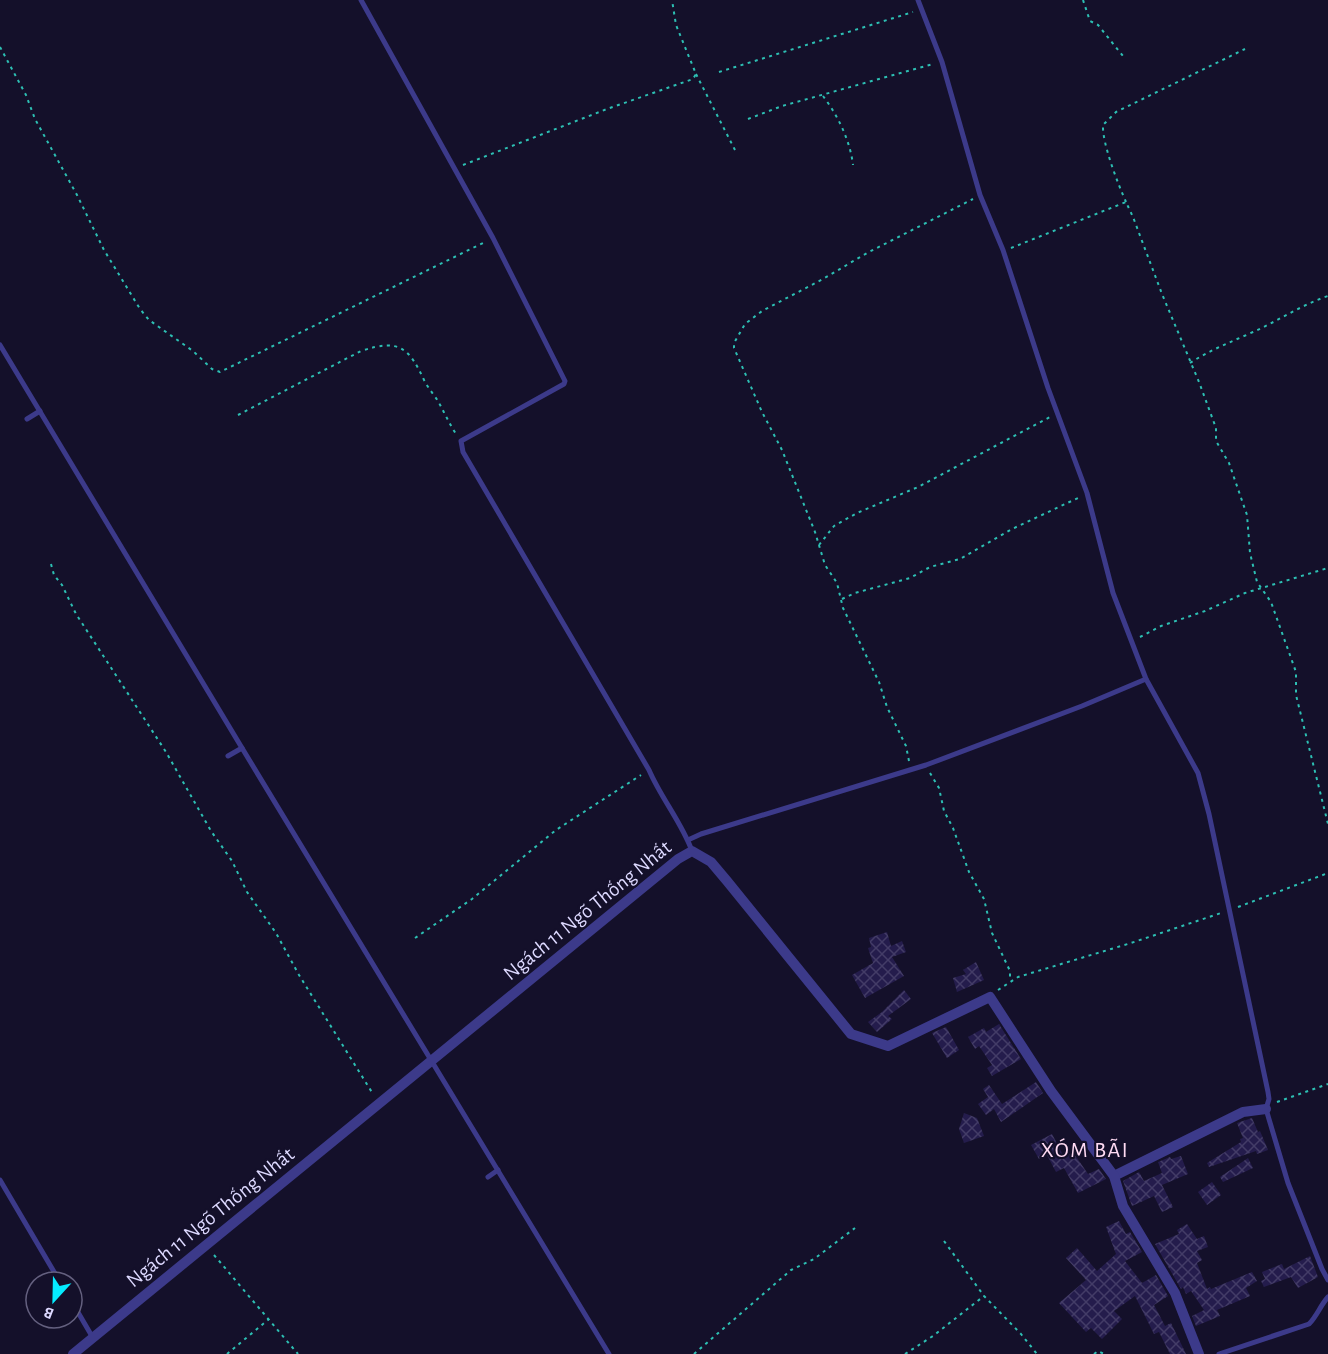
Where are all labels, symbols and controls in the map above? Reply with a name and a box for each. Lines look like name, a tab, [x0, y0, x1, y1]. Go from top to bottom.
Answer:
street label: Ngách 11 Ngõ Thống Nhất	[500, 836, 675, 984]
district label: XÓM BÃI	[1041, 1138, 1129, 1161]
street label: Ngách 11 Ngõ Thống Nhất	[123, 1143, 298, 1291]
north arrow	[24, 1270, 84, 1330]
text: B	[41, 1304, 56, 1322]

